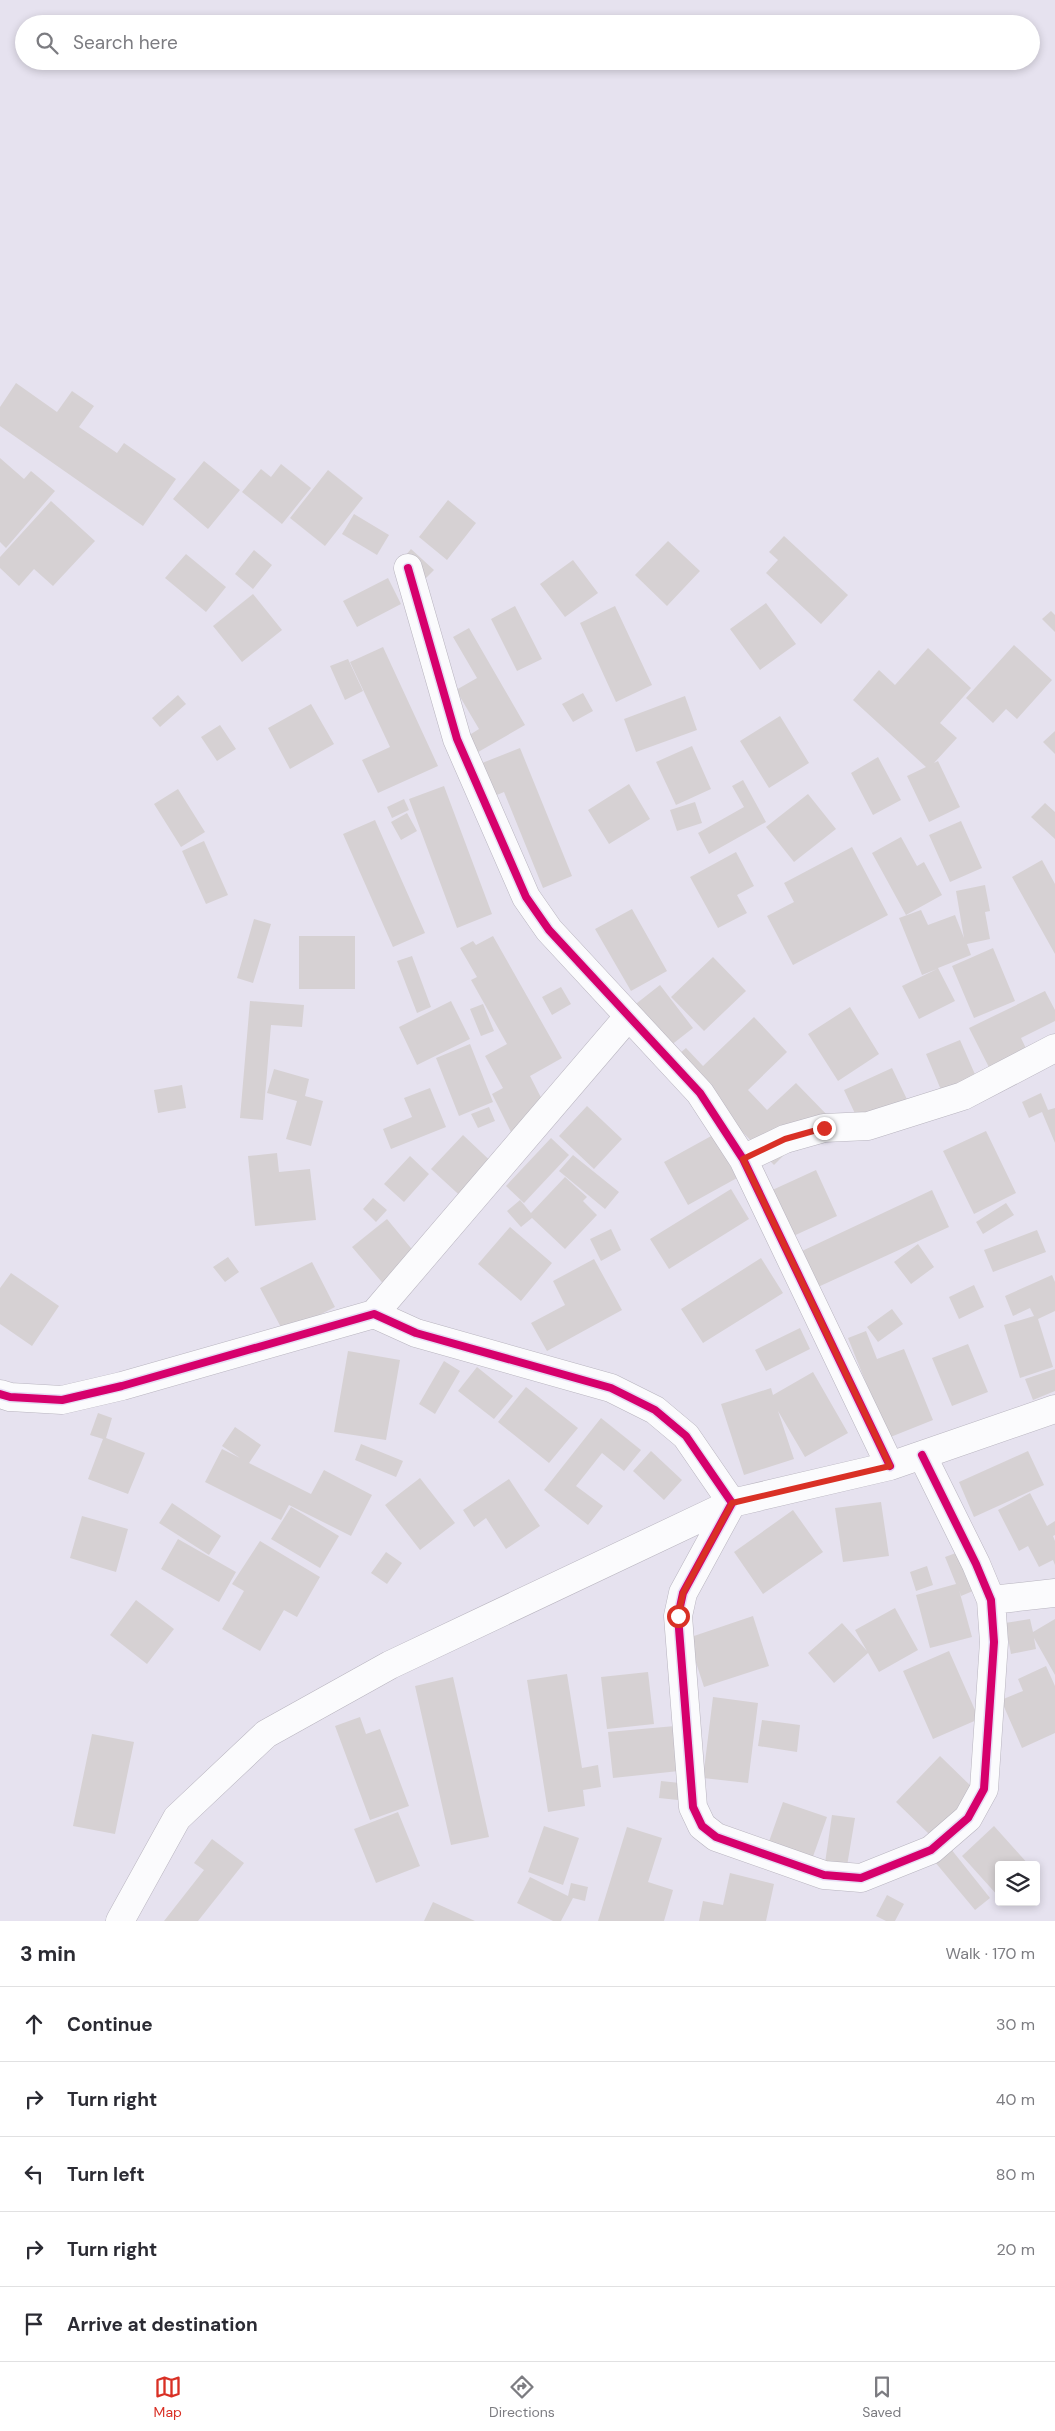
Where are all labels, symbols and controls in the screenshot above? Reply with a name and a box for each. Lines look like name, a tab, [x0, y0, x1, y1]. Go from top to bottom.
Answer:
search box	[15, 15, 1040, 70]
icon: search	[33, 29, 61, 57]
text: Search here	[73, 30, 178, 55]
route end	[813, 1117, 836, 1140]
route start	[667, 1605, 690, 1628]
map controls	[995, 1861, 1040, 1906]
button: layers	[995, 1861, 1040, 1906]
text: 3 min	[20, 1940, 76, 1968]
text: Walk · 170 m	[946, 1943, 1035, 1964]
icon: ahead	[20, 2010, 48, 2038]
text: Continue	[67, 2012, 153, 2037]
text: 30 m	[996, 2014, 1035, 2035]
icon: right	[20, 2085, 48, 2113]
text: Turn right	[67, 2087, 157, 2112]
text: 40 m	[996, 2089, 1035, 2110]
icon: left	[20, 2160, 48, 2188]
text: Turn left	[67, 2162, 145, 2187]
text: 80 m	[996, 2164, 1035, 2185]
icon: right	[20, 2235, 48, 2263]
text: Turn right	[67, 2237, 157, 2262]
text: 20 m	[996, 2239, 1035, 2260]
icon: arrive	[20, 2310, 48, 2338]
text: Arrive at destination	[67, 2312, 258, 2337]
tab: Map	[154, 2373, 182, 2421]
tab: Directions	[489, 2373, 555, 2421]
tab: Saved	[862, 2373, 901, 2421]

